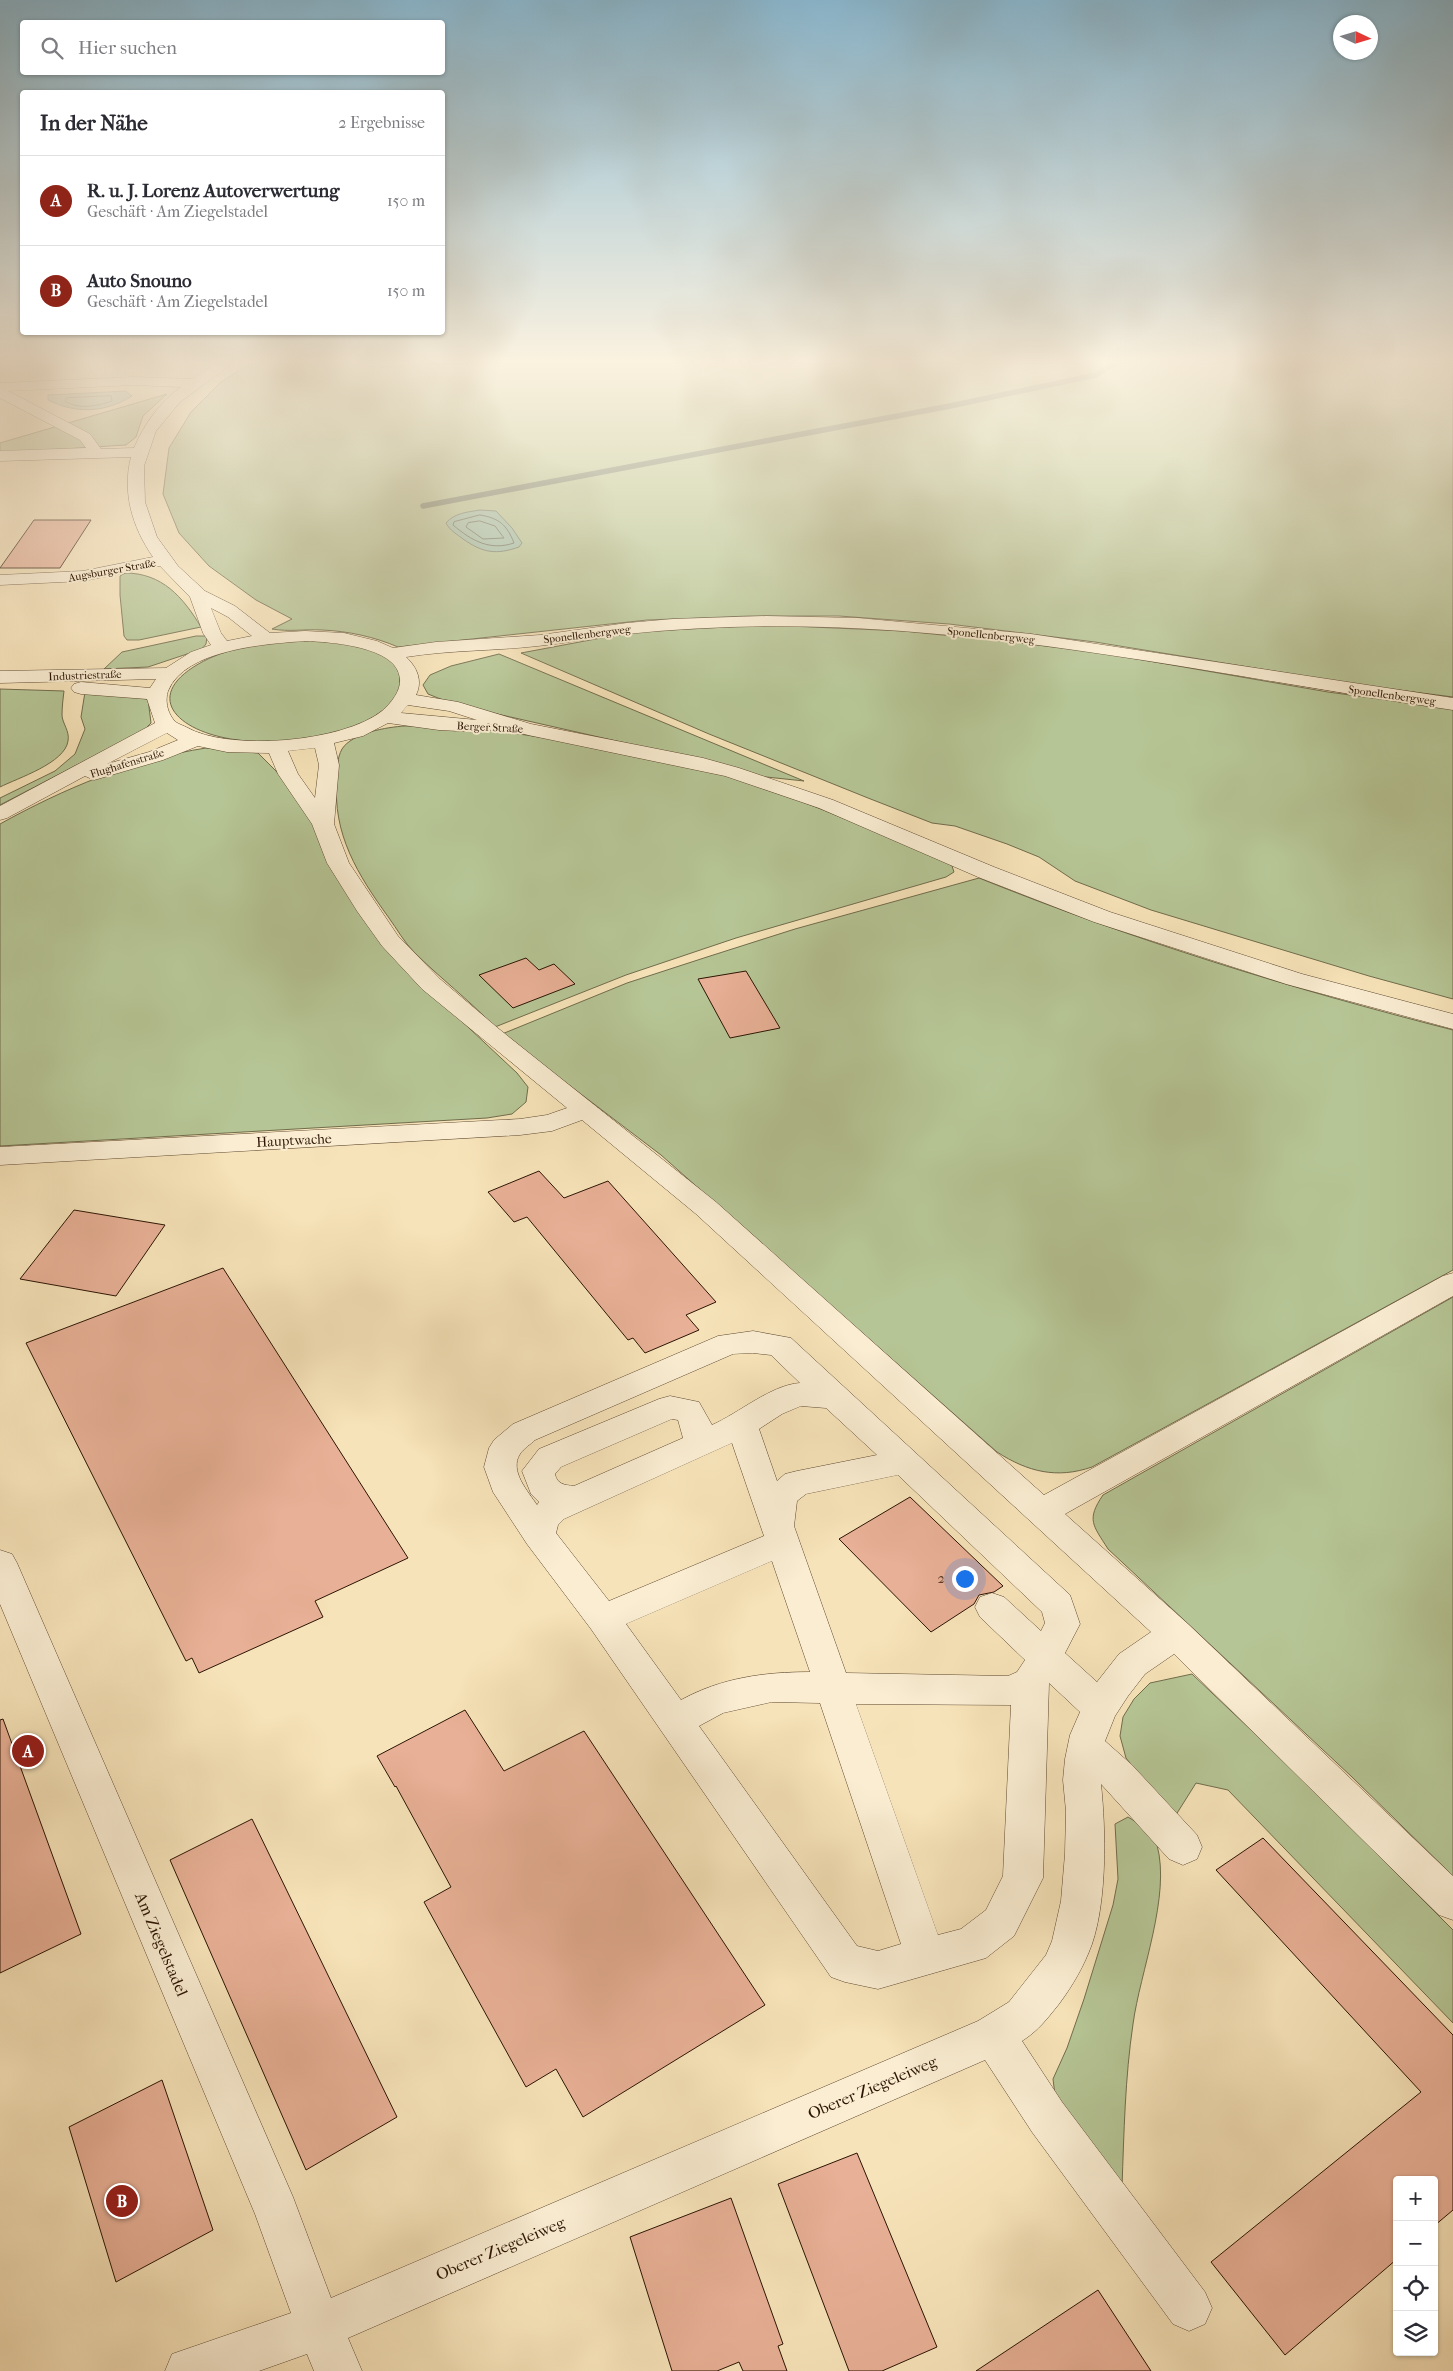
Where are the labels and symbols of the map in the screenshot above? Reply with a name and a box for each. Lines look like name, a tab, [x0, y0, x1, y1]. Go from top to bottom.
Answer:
north arrow	[1333, 15, 1378, 60]
street label: Augsburger Straße	[66, 556, 158, 585]
street label: Sponellenbergweg	[543, 623, 632, 646]
street label: Sponellenbergweg	[947, 624, 1035, 647]
street label: Industriestraße	[48, 668, 122, 683]
street label: Sponellenbergweg	[1348, 683, 1436, 708]
street label: Berger Straße	[456, 719, 524, 736]
street label: Flughafenstraße	[88, 746, 166, 781]
street label: Hauptwache	[256, 1130, 332, 1151]
your location	[952, 1566, 978, 1592]
house number: 2	[937, 1570, 945, 1587]
pin: A	[12, 1732, 44, 1770]
street label: Am Ziegelstadel	[131, 1888, 192, 2000]
street label: Oberer Ziegeleiweg	[805, 2052, 940, 2123]
pin: B	[106, 2182, 138, 2220]
street label: Oberer Ziegeleiweg	[433, 2213, 568, 2284]

